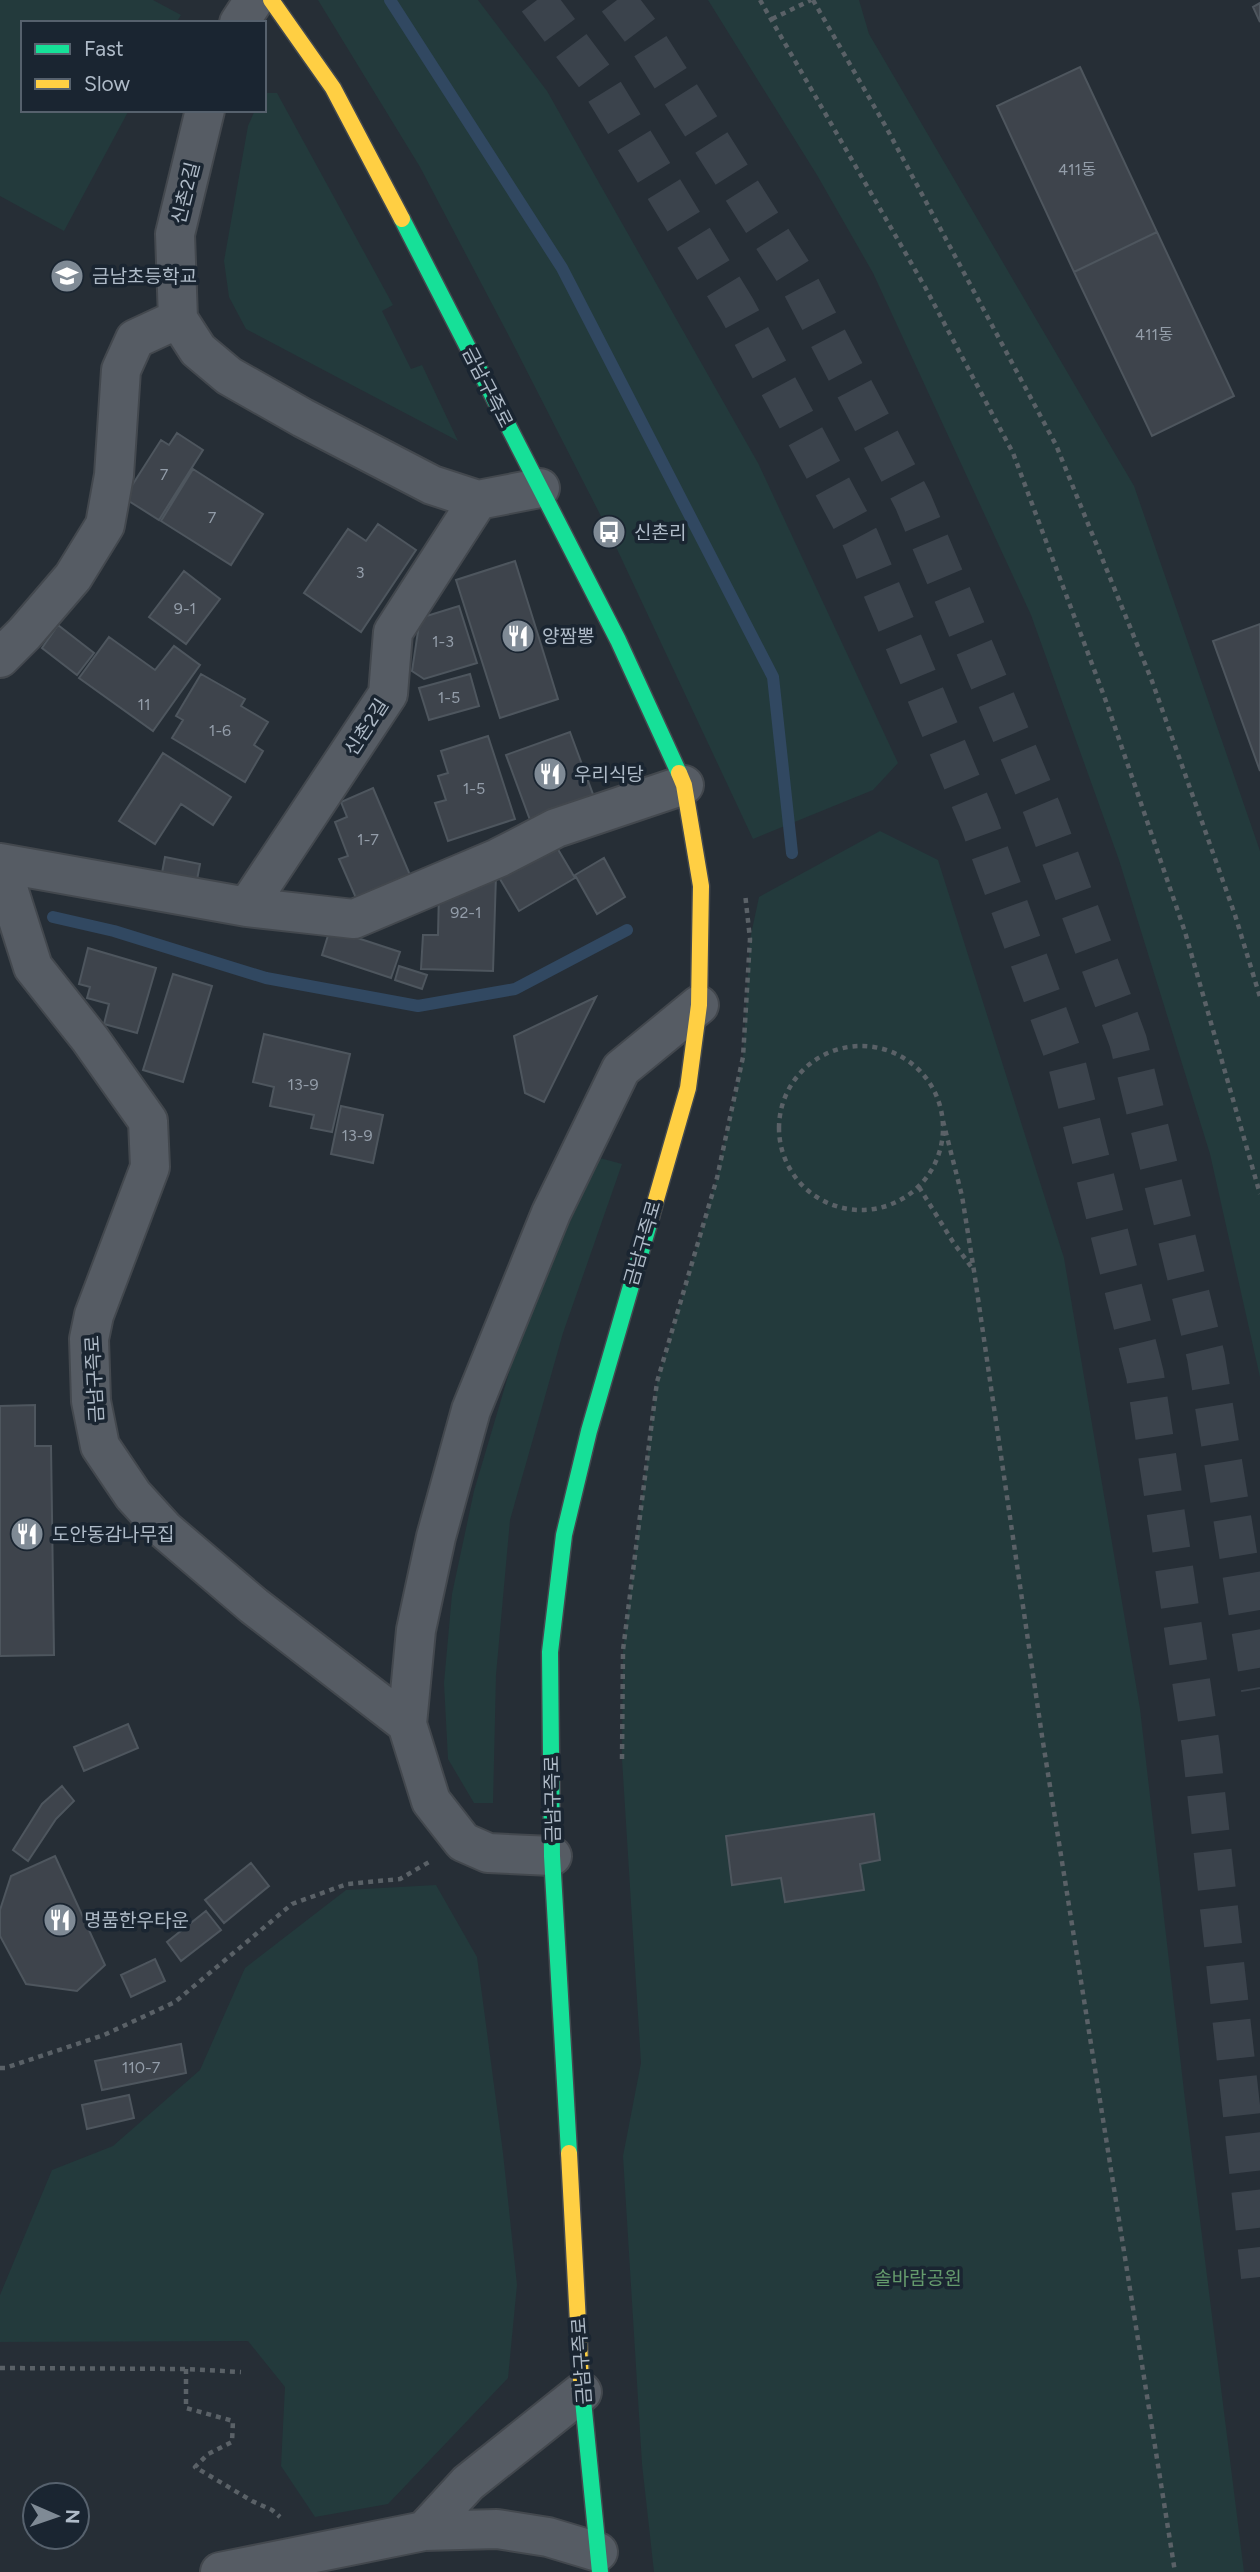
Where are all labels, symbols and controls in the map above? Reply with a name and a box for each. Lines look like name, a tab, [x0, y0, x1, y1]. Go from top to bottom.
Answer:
legend	[21, 21, 266, 112]
text: Fast	[84, 36, 124, 61]
text: Slow	[84, 71, 130, 96]
street label: 신촌2길	[167, 160, 204, 226]
house number: 411동	[1058, 160, 1096, 179]
school or university icon: 금남초등학교	[48, 257, 86, 295]
place label: 금남초등학교	[92, 265, 197, 288]
house number: 411동	[1135, 325, 1173, 344]
street label: 금남구즉로	[457, 343, 518, 431]
house number: 7	[160, 465, 169, 484]
house number: 7	[208, 508, 217, 527]
bus stop icon: 신촌리	[590, 513, 628, 551]
place label: 신촌리	[634, 521, 686, 544]
house number: 3	[356, 563, 364, 582]
house number: 9-1	[174, 599, 196, 618]
restaurant icon: 양짬뽕	[499, 617, 537, 655]
place label: 양짬뽕	[542, 625, 594, 648]
house number: 1-3	[432, 632, 454, 651]
house number: 1-5	[438, 688, 460, 707]
house number: 11	[137, 695, 151, 714]
street label: 신촌2길	[340, 695, 393, 760]
house number: 1-6	[209, 721, 231, 740]
restaurant icon: 우리식당	[531, 755, 569, 793]
place label: 우리식당	[574, 763, 644, 786]
house number: 1-5	[463, 779, 485, 798]
house number: 1-7	[357, 830, 379, 849]
house number: 92-1	[450, 903, 482, 922]
house number: 13-9	[287, 1075, 319, 1094]
house number: 13-9	[341, 1126, 373, 1145]
street label: 금남구즉로	[619, 1198, 666, 1288]
street label: 금남구즉로	[81, 1335, 108, 1423]
restaurant icon: 도안동감나무집	[8, 1515, 46, 1553]
place label: 도안동감나무집	[52, 1523, 174, 1546]
street label: 금남구즉로	[540, 1755, 565, 1843]
restaurant icon: 명품한우타운	[41, 1901, 79, 1939]
place label: 명품한우타운	[84, 1909, 189, 1932]
house number: 110-7	[122, 2058, 161, 2077]
park label: 솔바람공원	[874, 2267, 962, 2290]
street label: 금남구즉로	[567, 2317, 596, 2405]
north arrow	[21, 2481, 91, 2551]
text: N	[61, 2509, 84, 2524]

